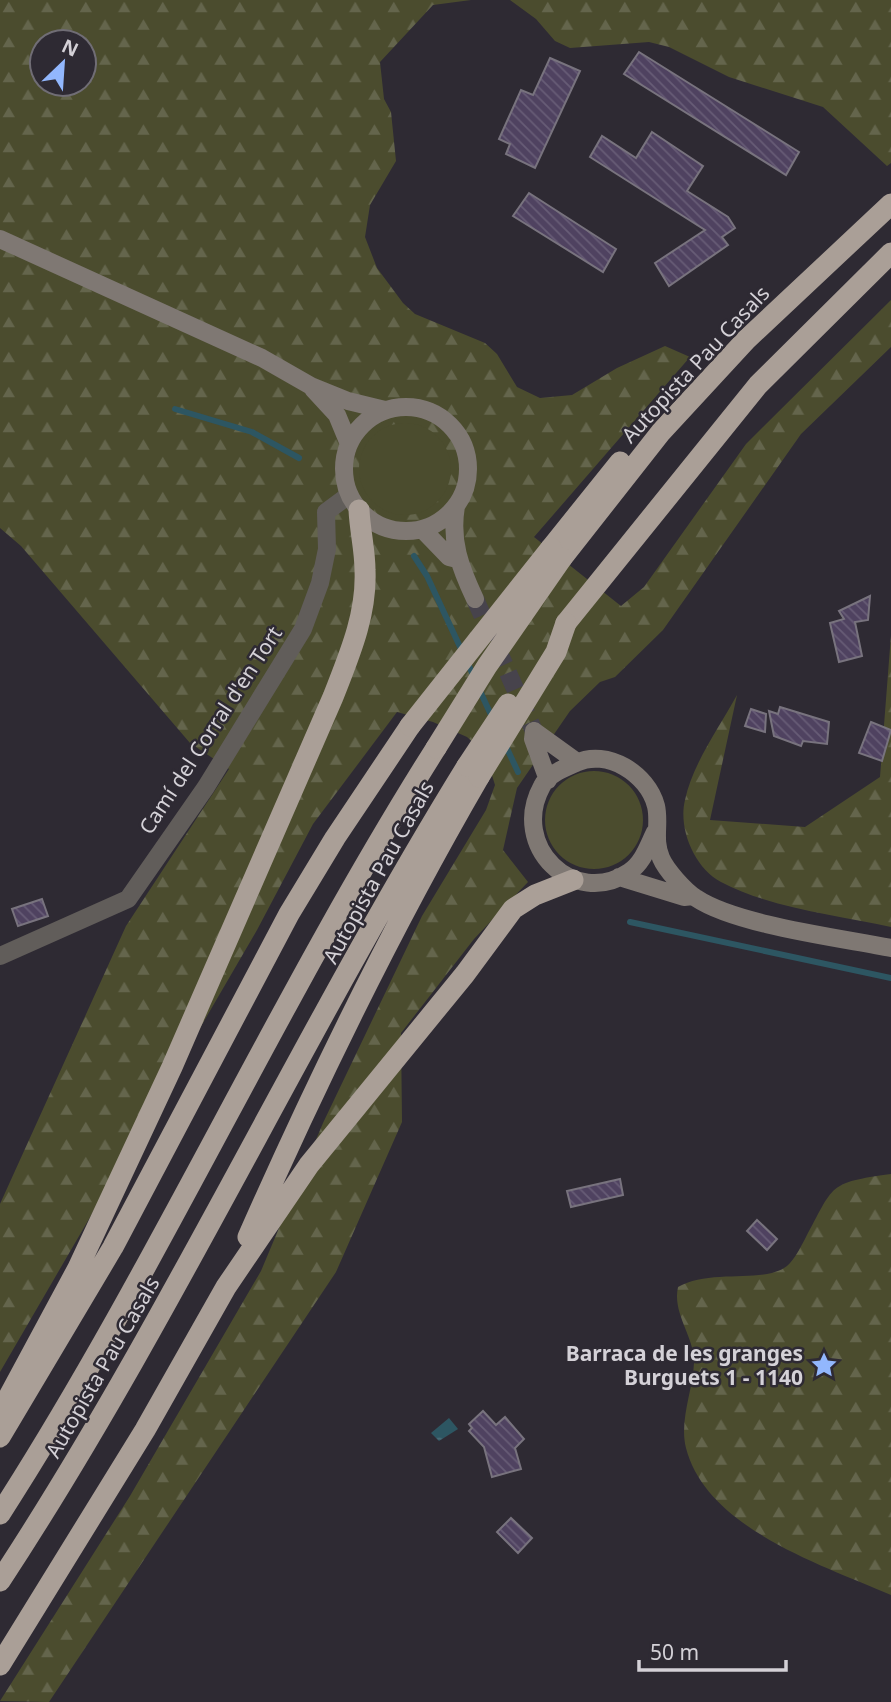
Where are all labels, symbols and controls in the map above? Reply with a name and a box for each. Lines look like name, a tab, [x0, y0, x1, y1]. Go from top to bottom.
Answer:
north arrow	[28, 28, 98, 98]
text: N	[58, 33, 83, 63]
street label: Autopista Pau Casals	[615, 279, 775, 449]
street label: Camí del Corral d'en Tort	[132, 620, 288, 839]
street label: Autopista Pau Casals	[316, 775, 440, 969]
street label: Autopista Pau Casals	[39, 1271, 165, 1463]
place label: Barraca de les granges Burguets 1 - 1140	[566, 1339, 803, 1391]
place icon: Barraca de les granges Burguets 1 - 1140	[809, 1350, 839, 1380]
scale bar	[639, 1628, 786, 1672]
text: 50 m	[650, 1638, 699, 1666]

